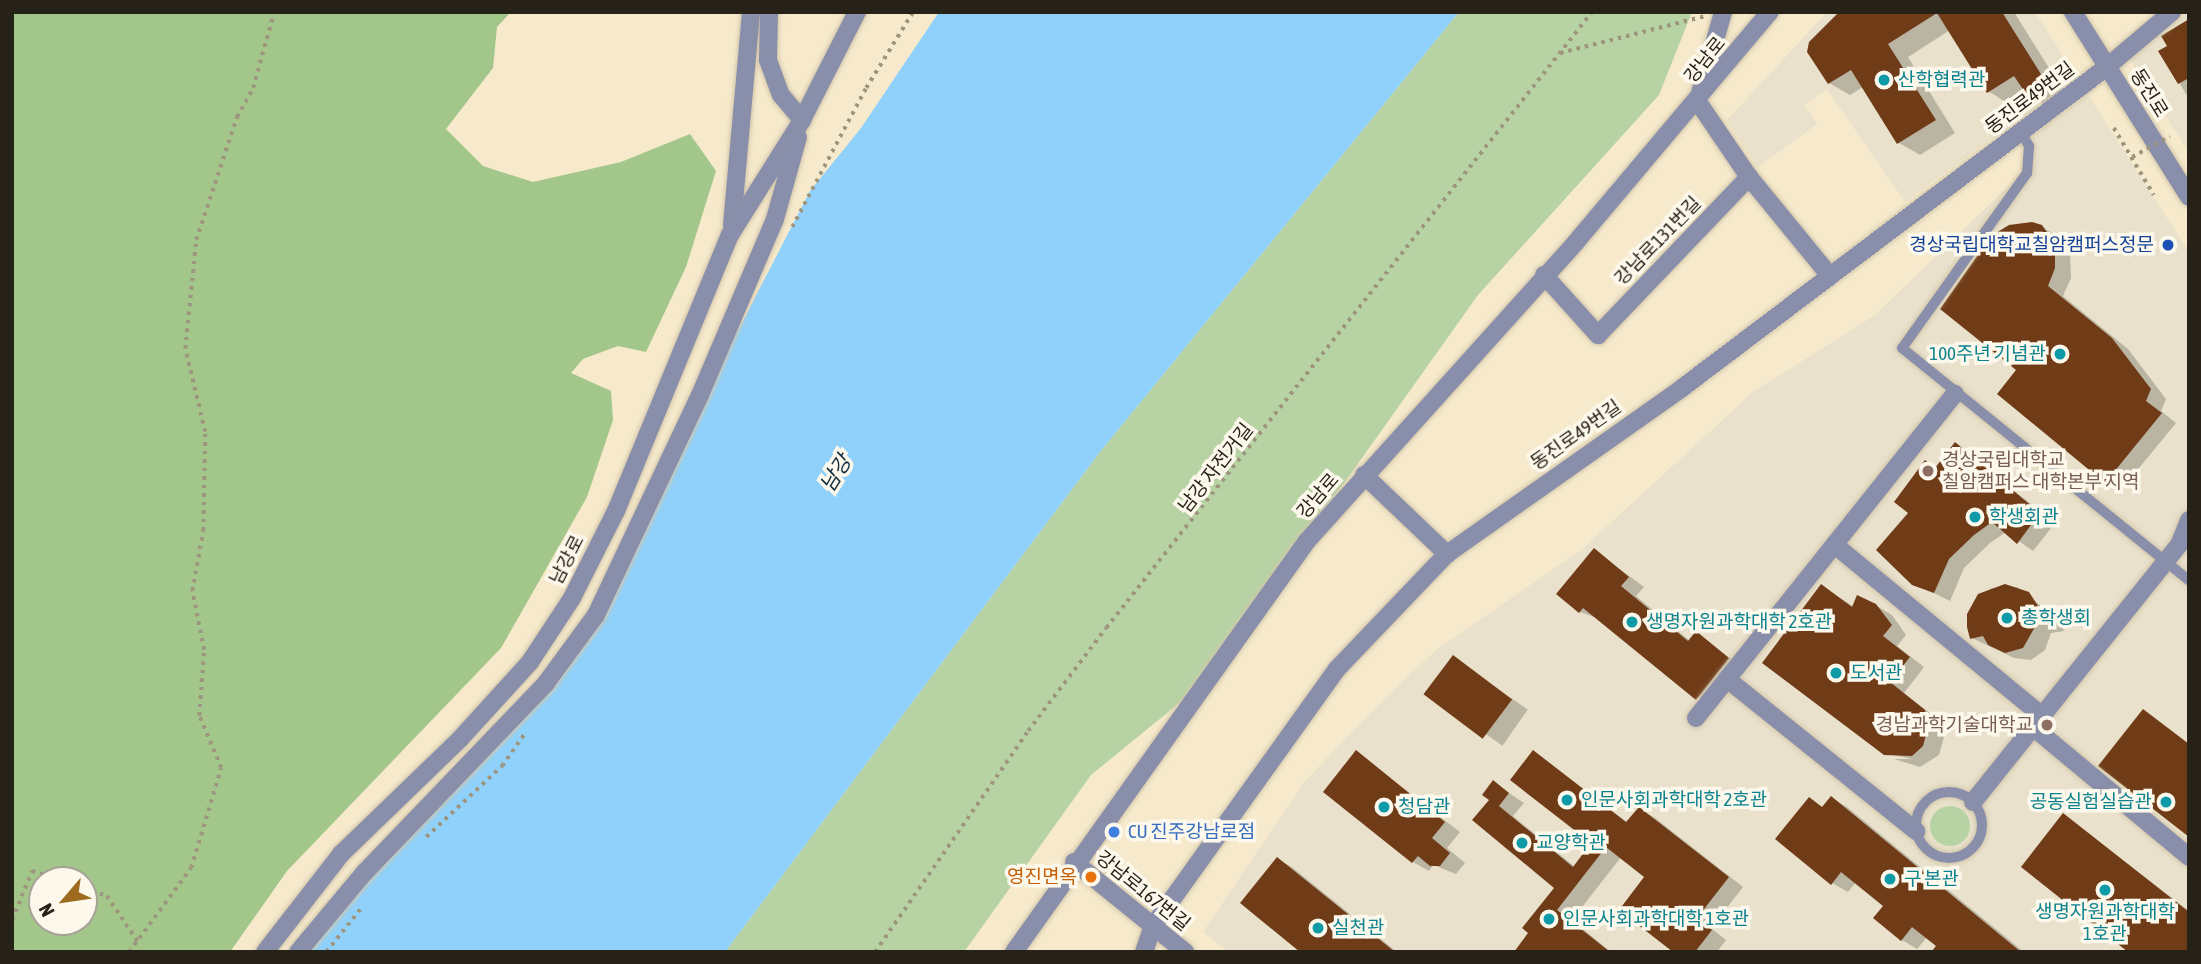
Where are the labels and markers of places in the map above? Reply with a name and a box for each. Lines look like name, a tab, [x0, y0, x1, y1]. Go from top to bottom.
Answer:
place label: 산학협력관	[1898, 69, 1985, 91]
marker: 산학협력관	[1876, 72, 1892, 88]
place label: 경상국립대학교칠암캠퍼스정문	[1909, 234, 2154, 256]
marker: 경상국립대학교칠암캠퍼스정문	[2160, 237, 2176, 253]
place label: 100주년 기념관	[1929, 343, 2046, 365]
marker: 100주년 기념관	[2052, 346, 2068, 362]
place label: 경상국립대학교 칠암캠퍼스 대학본부 지역	[1942, 449, 2139, 493]
marker: 경상국립대학교 칠암캠퍼스 대학본부 지역	[1920, 463, 1936, 479]
place label: 학생회관	[1989, 506, 2059, 528]
marker: 학생회관	[1967, 509, 1983, 525]
place label: 총학생회	[2021, 607, 2091, 629]
marker: 총학생회	[1999, 610, 2015, 626]
place label: 생명자원과학대학 2호관	[1646, 611, 1832, 633]
marker: 생명자원과학대학 2호관	[1624, 614, 1640, 630]
place label: 도서관	[1850, 662, 1902, 684]
marker: 도서관	[1828, 665, 1844, 681]
place label: 경남과학기술대학교	[1876, 714, 2033, 736]
marker: 경남과학기술대학교	[2039, 717, 2055, 733]
place label: 인문사회과학대학 2호관	[1581, 789, 1767, 811]
place label: 공동실험실습관	[2030, 791, 2152, 813]
marker: 인문사회과학대학 2호관	[1559, 792, 1575, 808]
marker: 공동실험실습관	[2158, 794, 2174, 810]
place label: 청담관	[1398, 796, 1450, 818]
marker: 청담관	[1376, 799, 1392, 815]
place label: CU 진주강남로점	[1128, 821, 1255, 843]
marker: CU 진주강남로점	[1106, 824, 1122, 840]
place label: 교양학관	[1536, 832, 1606, 854]
marker: 교양학관	[1514, 835, 1530, 851]
place label: 영진면옥	[1007, 866, 1077, 888]
place label: 구 본관	[1904, 868, 1959, 890]
marker: 영진면옥	[1083, 869, 1099, 885]
marker: 구 본관	[1882, 871, 1898, 887]
marker: 생명자원과학대학 1호관	[2097, 882, 2113, 898]
place label: 생명자원과학대학 1호관	[2035, 901, 2175, 945]
place label: 인문사회과학대학 1호관	[1563, 908, 1749, 930]
marker: 인문사회과학대학 1호관	[1541, 911, 1557, 927]
place label: 실천관	[1332, 917, 1384, 939]
marker: 실천관	[1310, 920, 1326, 936]

